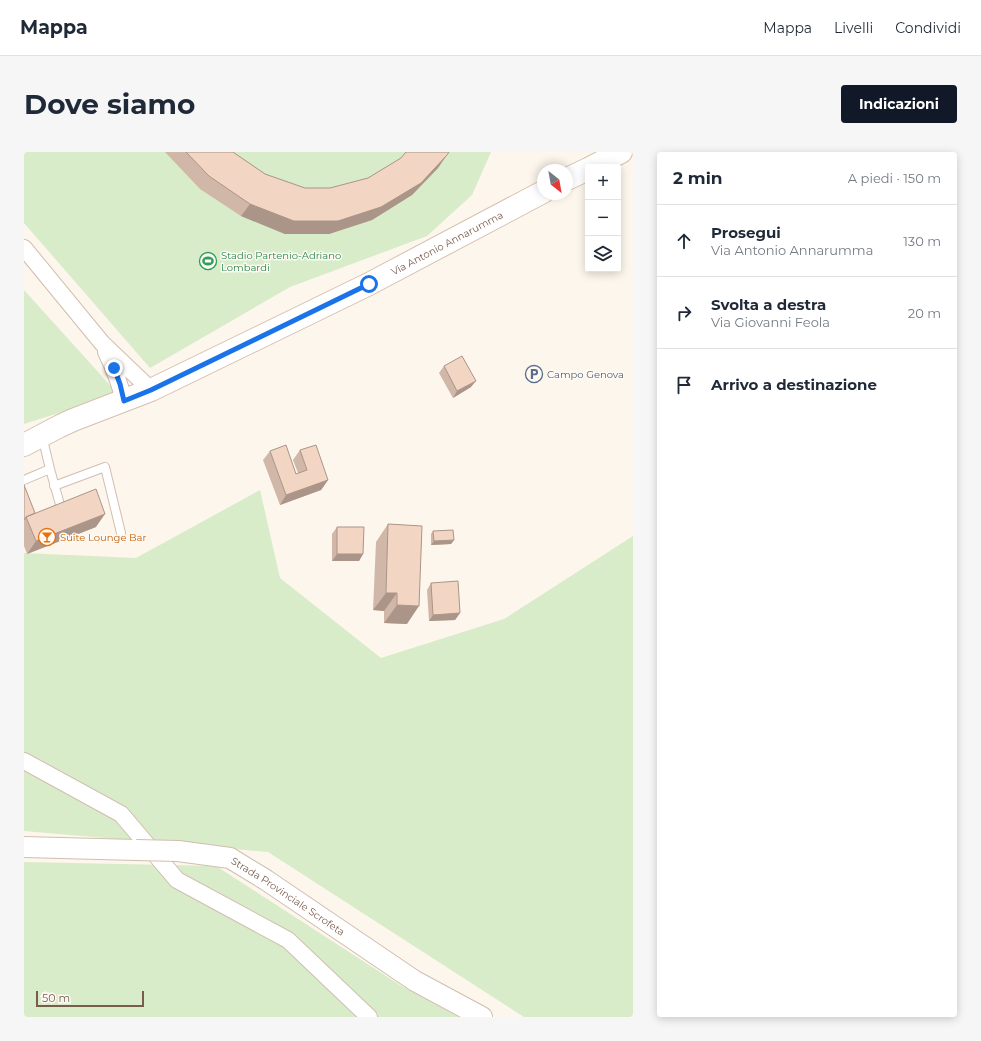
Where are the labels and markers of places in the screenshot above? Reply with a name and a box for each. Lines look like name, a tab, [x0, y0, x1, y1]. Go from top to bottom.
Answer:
place label: Stadio Partenio-Adriano Lombardi	[221, 249, 341, 274]
sports icon: Stadio Partenio-Adriano Lombardi	[198, 251, 218, 271]
parking icon: Campo Genova	[524, 364, 544, 384]
place label: Campo Genova	[547, 368, 624, 381]
bar icon: Suite Lounge Bar	[37, 527, 57, 547]
place label: Suite Lounge Bar	[60, 531, 147, 544]

